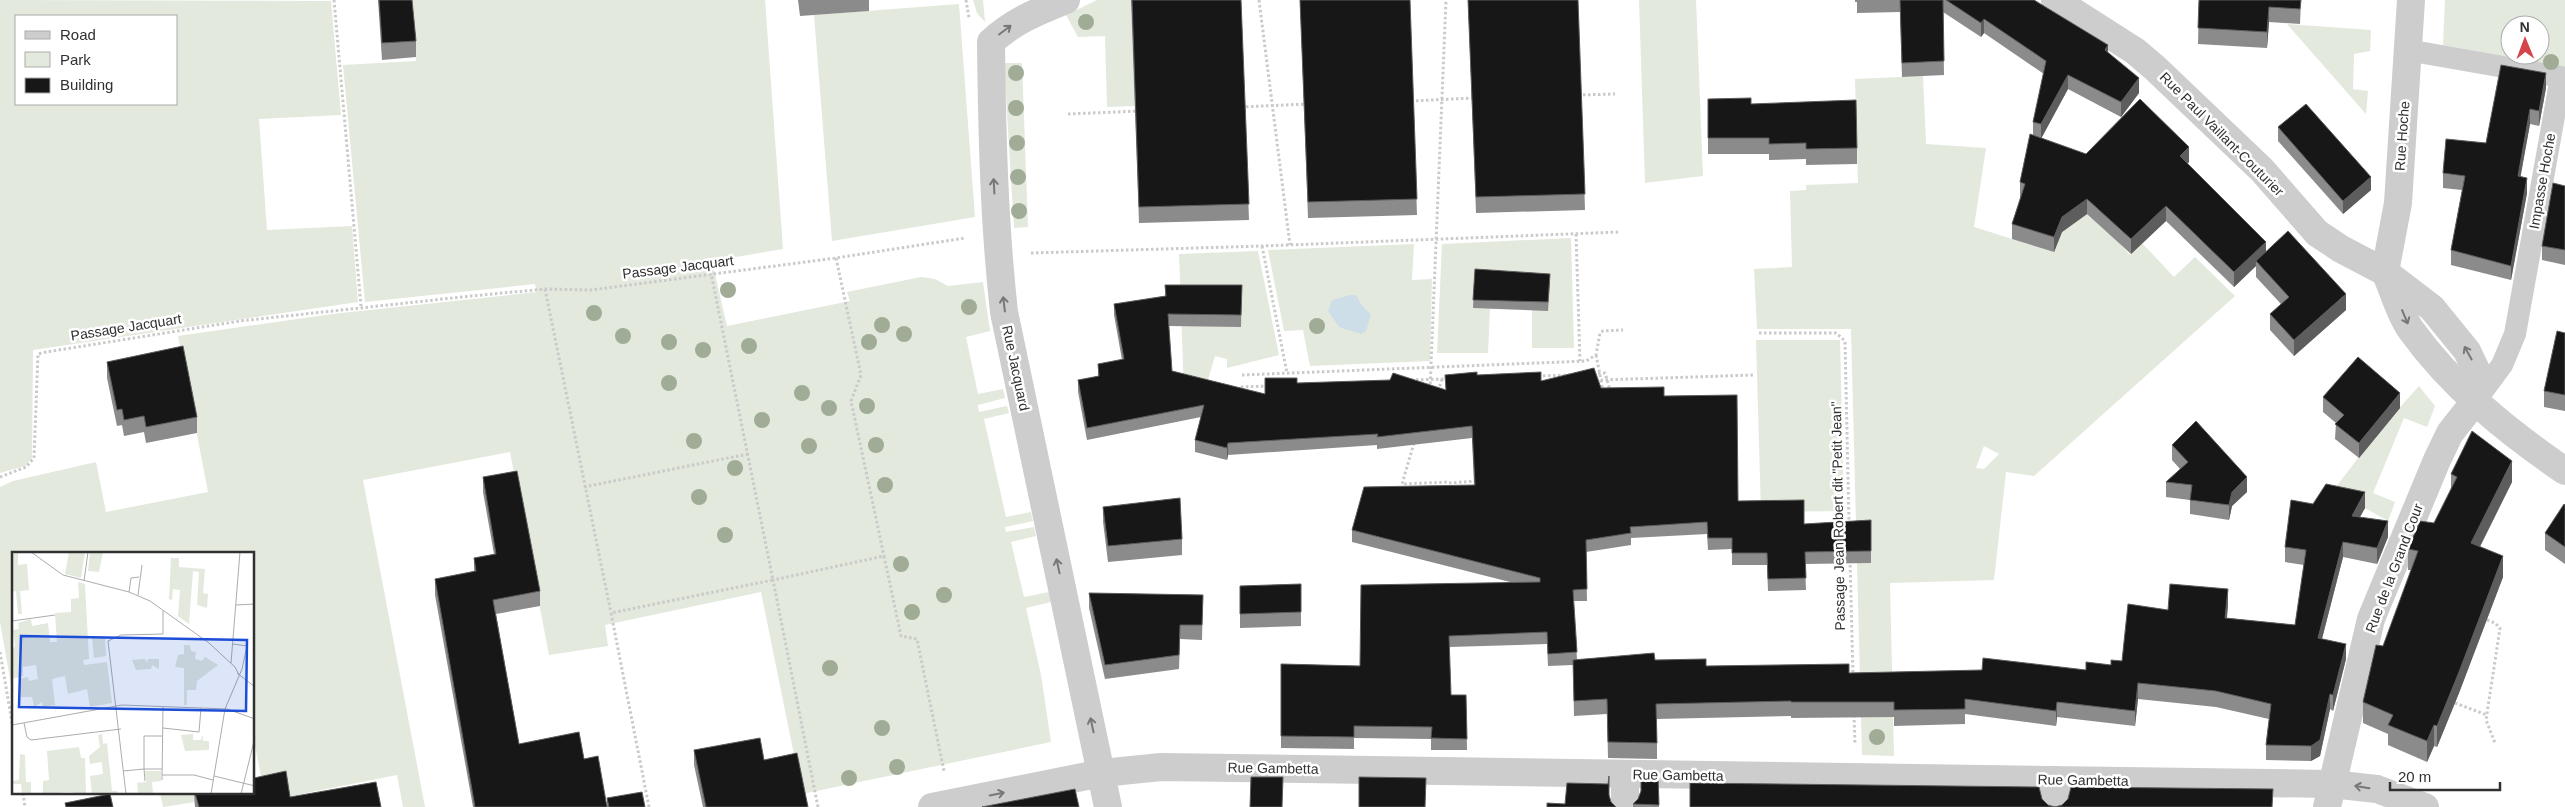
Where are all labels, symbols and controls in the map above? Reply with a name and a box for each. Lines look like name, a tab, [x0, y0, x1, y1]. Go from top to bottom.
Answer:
legend	[15, 15, 178, 105]
north arrow	[2500, 15, 2550, 65]
text: N	[2520, 19, 2530, 35]
one-way arrow	[998, 25, 1011, 36]
text: Road	[60, 26, 96, 43]
text: Park	[60, 51, 91, 68]
street label: Rue Paul Vaillant-Couturier	[2157, 69, 2288, 200]
text: Building	[60, 76, 113, 93]
street label: Rue Hoche	[2392, 100, 2412, 171]
street label: Impasse Hoche	[2526, 132, 2558, 230]
one-way arrow	[989, 179, 998, 195]
street label: Passage Jacquart	[621, 252, 735, 282]
one-way arrow	[999, 296, 1009, 312]
one-way arrow	[2400, 309, 2410, 324]
street label: Passage Jacquart	[69, 310, 183, 344]
street label: Rue Jacquard	[999, 324, 1033, 412]
one-way arrow	[2462, 347, 2472, 361]
street label: Passage Jean Robert dit "Petit Jean"	[1828, 401, 1848, 631]
street label: Rue de la Grand Cour	[2362, 501, 2426, 635]
inset map	[12, 552, 255, 794]
one-way arrow	[1053, 558, 1062, 574]
one-way arrow	[1087, 717, 1096, 733]
street label: Rue Gambetta	[1227, 759, 1319, 777]
scale bar	[2390, 760, 2500, 792]
street label: Rue Gambetta	[1632, 766, 1724, 784]
text: 20 m	[2398, 768, 2431, 785]
street label: Rue Gambetta	[2037, 771, 2129, 789]
one-way arrow	[2354, 781, 2370, 791]
one-way arrow	[989, 789, 1005, 798]

